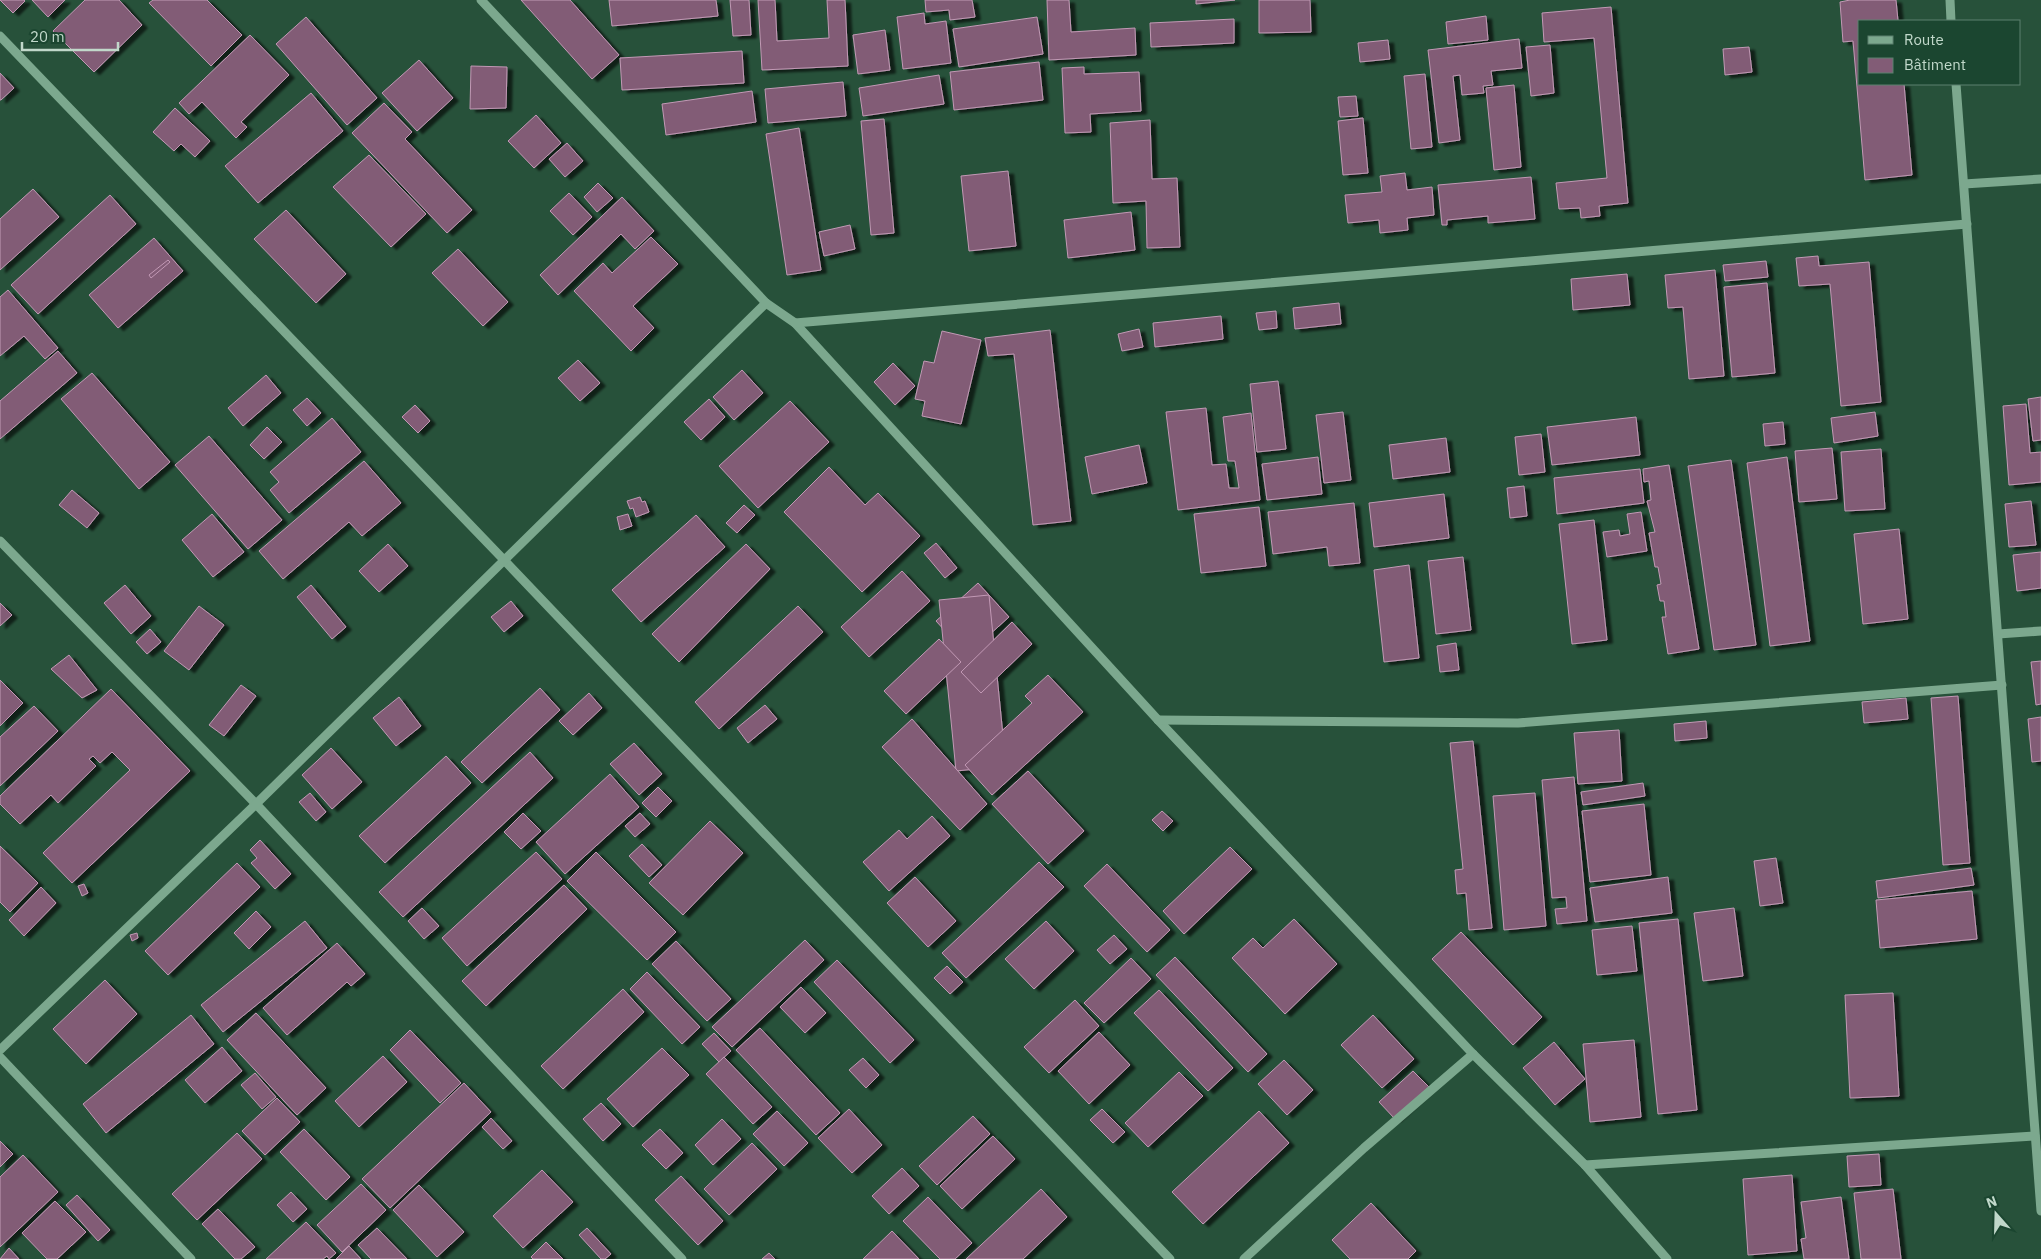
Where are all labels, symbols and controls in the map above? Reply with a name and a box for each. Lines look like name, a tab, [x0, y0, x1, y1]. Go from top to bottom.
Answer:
scale bar	[22, 20, 119, 52]
legend	[1858, 20, 2021, 85]
text: 20 m	[30, 27, 65, 46]
text: Route	[1904, 30, 1944, 49]
text: Bâtiment	[1904, 55, 1966, 74]
north arrow	[1971, 1189, 2021, 1239]
text: N	[1984, 1192, 1999, 1212]

